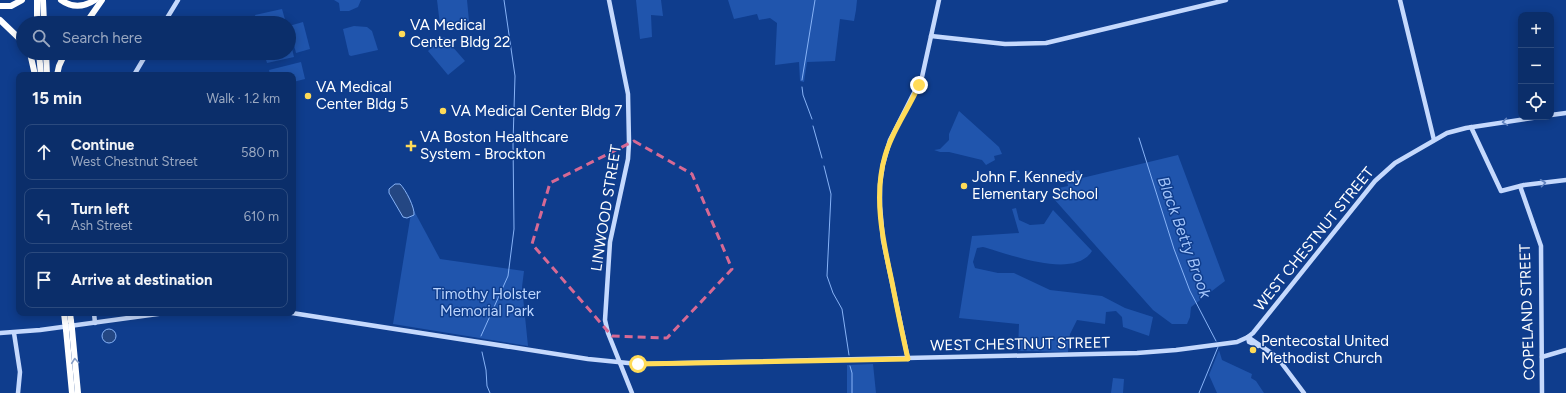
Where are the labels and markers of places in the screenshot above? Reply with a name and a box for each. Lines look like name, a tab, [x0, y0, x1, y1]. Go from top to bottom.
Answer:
place label: VA Medical Center Bldg 22	[410, 16, 511, 51]
marker: VA Medical Center Bldg 22	[397, 29, 407, 39]
place label: VA Medical Center Bldg 5	[316, 78, 408, 113]
marker: VA Medical Center Bldg 5	[303, 91, 313, 101]
place label: VA Medical Center Bldg 7	[451, 102, 622, 120]
marker: VA Medical Center Bldg 7	[438, 106, 448, 116]
place label: VA Boston Healthcare System - Brockton	[420, 128, 568, 163]
marker: VA Boston Healthcare System - Brockton	[405, 140, 417, 152]
place label: John F. Kennedy Elementary School	[972, 168, 1098, 203]
marker: John F. Kennedy Elementary School	[959, 181, 969, 191]
place label: Pentecostal United Methodist Church	[1261, 332, 1389, 367]
marker: Pentecostal United Methodist Church	[1248, 345, 1258, 355]

